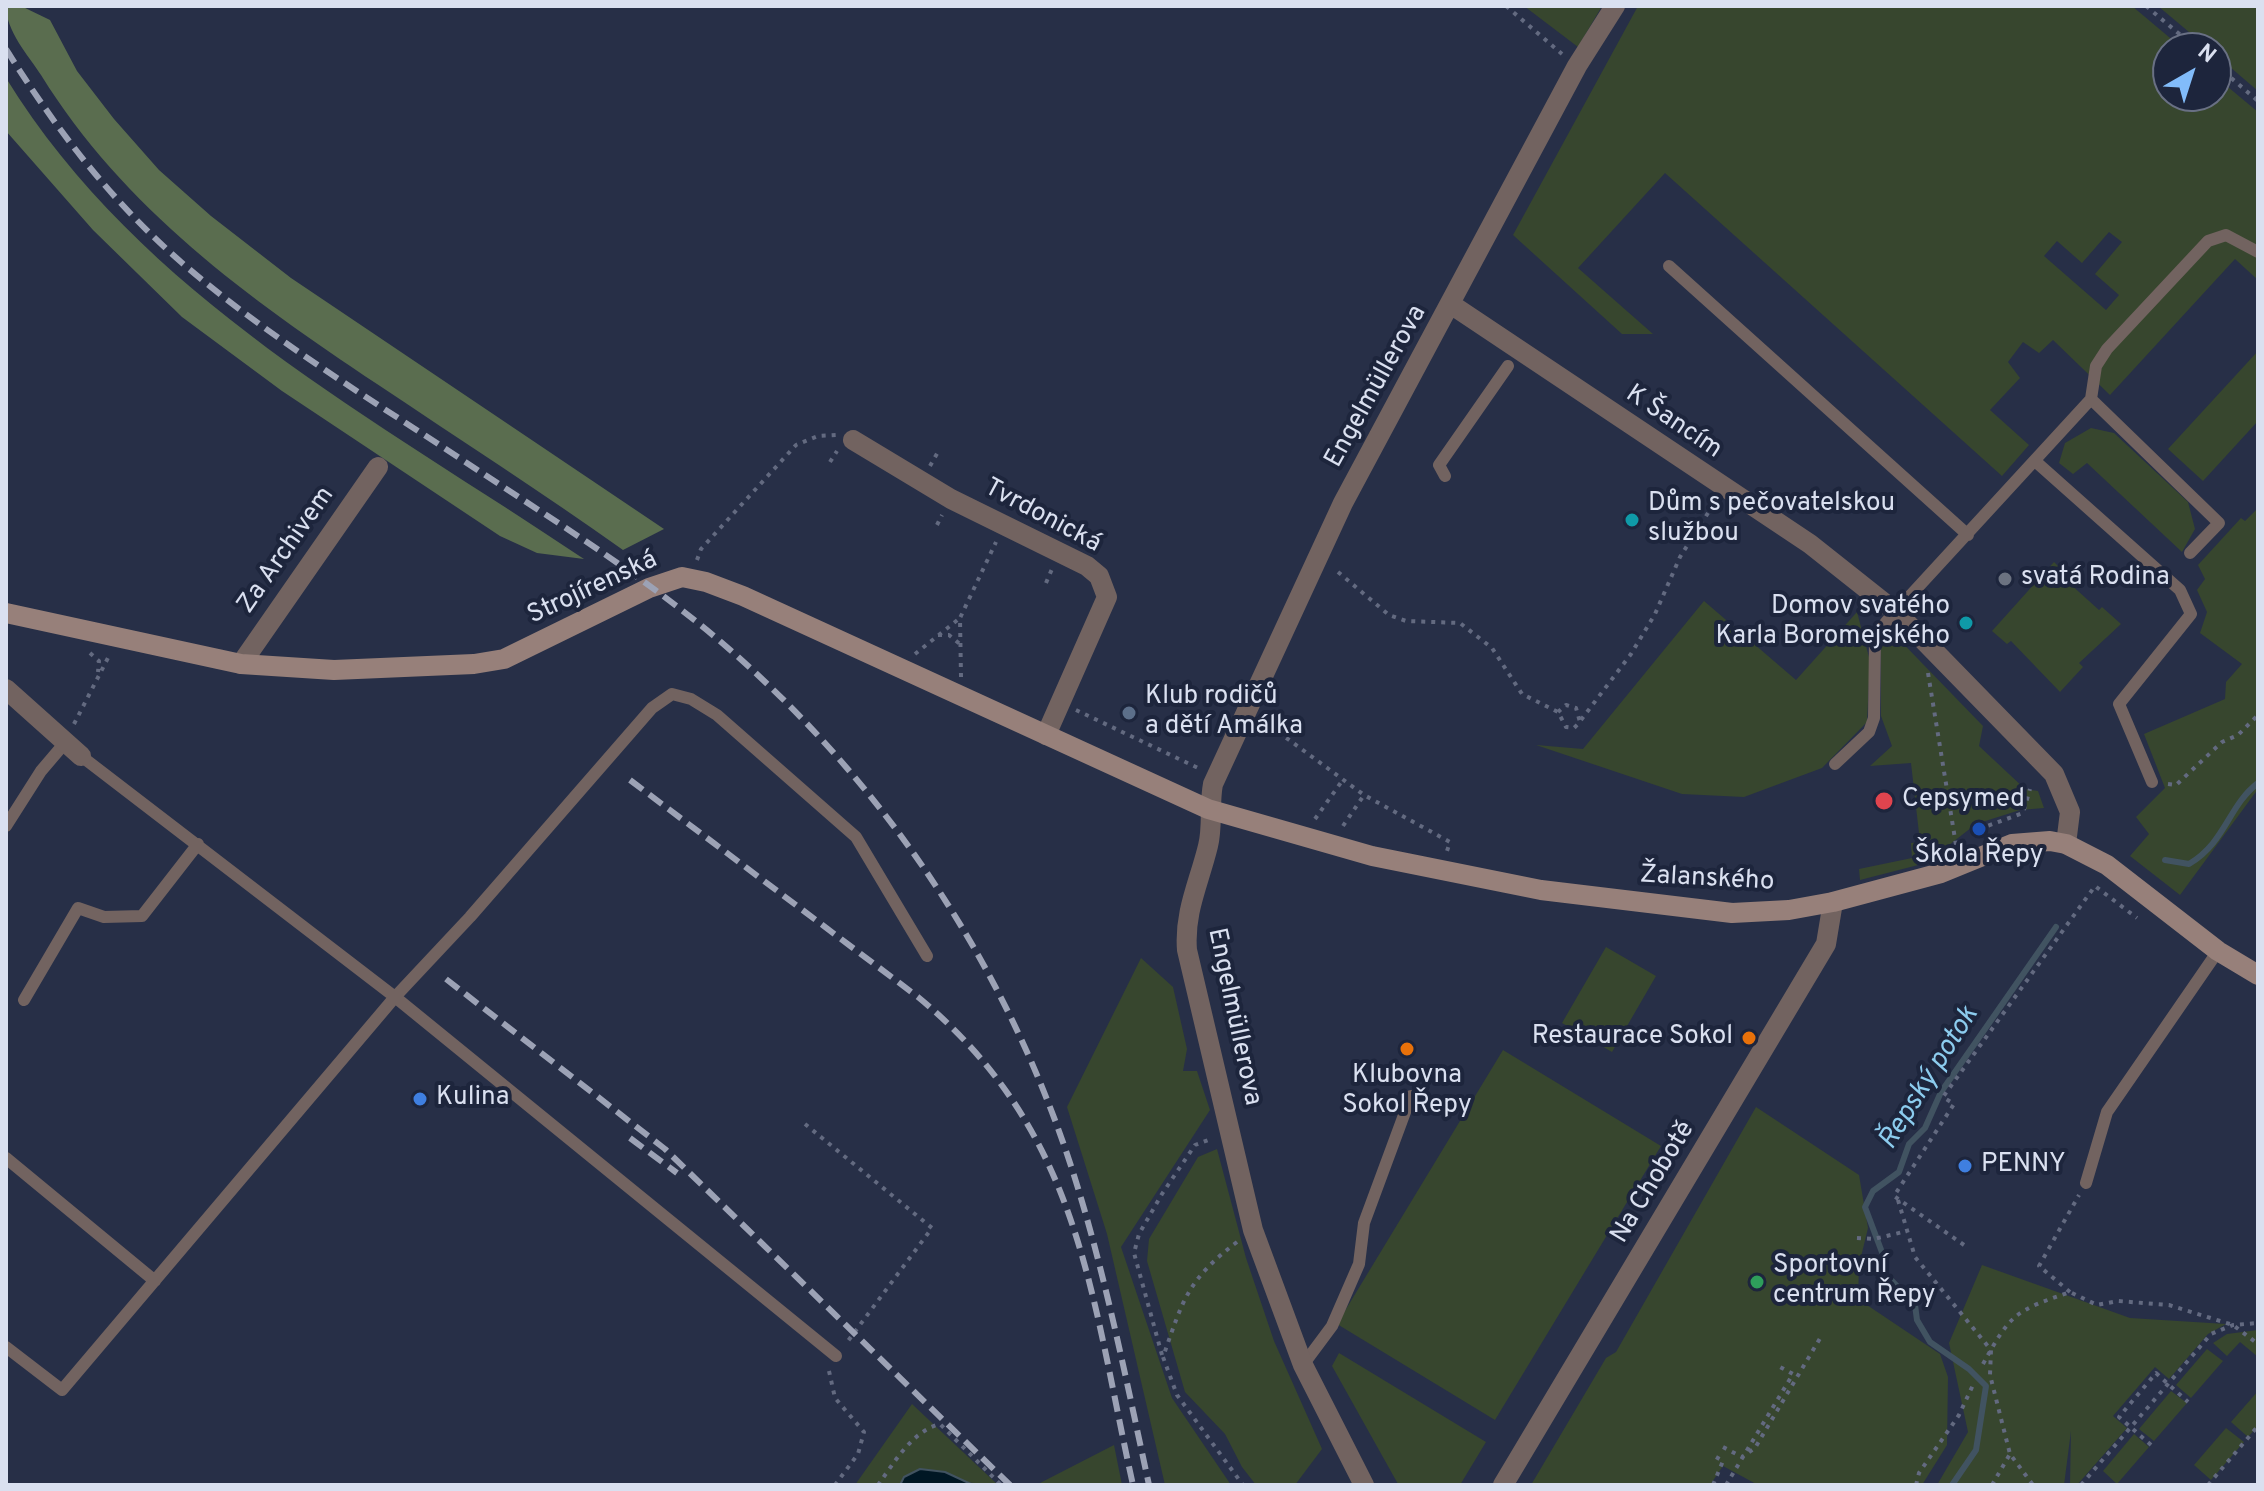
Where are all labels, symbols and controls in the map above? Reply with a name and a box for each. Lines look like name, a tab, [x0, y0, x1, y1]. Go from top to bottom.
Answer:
north arrow	[2152, 32, 2232, 112]
text: N	[2192, 39, 2221, 70]
street label: Engelmüllerova	[1320, 300, 1434, 474]
street label: K Šancím	[1619, 379, 1727, 467]
street label: Tvrdonická	[978, 473, 1106, 561]
street label: Za Archivem	[232, 482, 342, 620]
place label: Dům s pečovatelskou službou	[1648, 489, 1895, 550]
marker: Dům s pečovatelskou službou	[1623, 511, 1641, 529]
street label: Strojírenská	[523, 545, 663, 633]
place label: svatá Rodina	[2021, 563, 2170, 595]
marker: svatá Rodina	[1996, 570, 2014, 588]
place label: Domov svatého Karla Boromejského	[1715, 592, 1950, 654]
marker: Domov svatého Karla Boromejského	[1957, 614, 1975, 632]
place label: Klub rodičů a dětí Amálka	[1145, 682, 1303, 744]
marker: Klub rodičů a dětí Amálka	[1120, 704, 1138, 722]
place label: Cepsymed	[1902, 785, 2025, 817]
marker: Cepsymed	[1873, 790, 1895, 812]
marker: Škola Řepy	[1970, 820, 1988, 838]
place label: Škola Řepy	[1915, 841, 2043, 873]
street label: Žalanského	[1639, 861, 1775, 899]
street label: Engelmüllerova	[1199, 925, 1267, 1109]
water label: Řepský potok	[1873, 1001, 1987, 1157]
place label: Restaurace Sokol	[1532, 1022, 1733, 1054]
marker: Restaurace Sokol	[1740, 1029, 1758, 1047]
marker: Klubovna Sokol Řepy	[1398, 1040, 1416, 1058]
place label: Klubovna Sokol Řepy	[1342, 1061, 1472, 1122]
place label: Kulina	[436, 1083, 510, 1115]
marker: Kulina	[411, 1090, 429, 1108]
street label: Na Chobotě	[1605, 1116, 1703, 1250]
place label: PENNY	[1981, 1150, 2066, 1182]
marker: PENNY	[1956, 1157, 1974, 1175]
place label: Sportovní centrum Řepy	[1773, 1251, 1935, 1312]
marker: Sportovní centrum Řepy	[1748, 1273, 1766, 1291]

